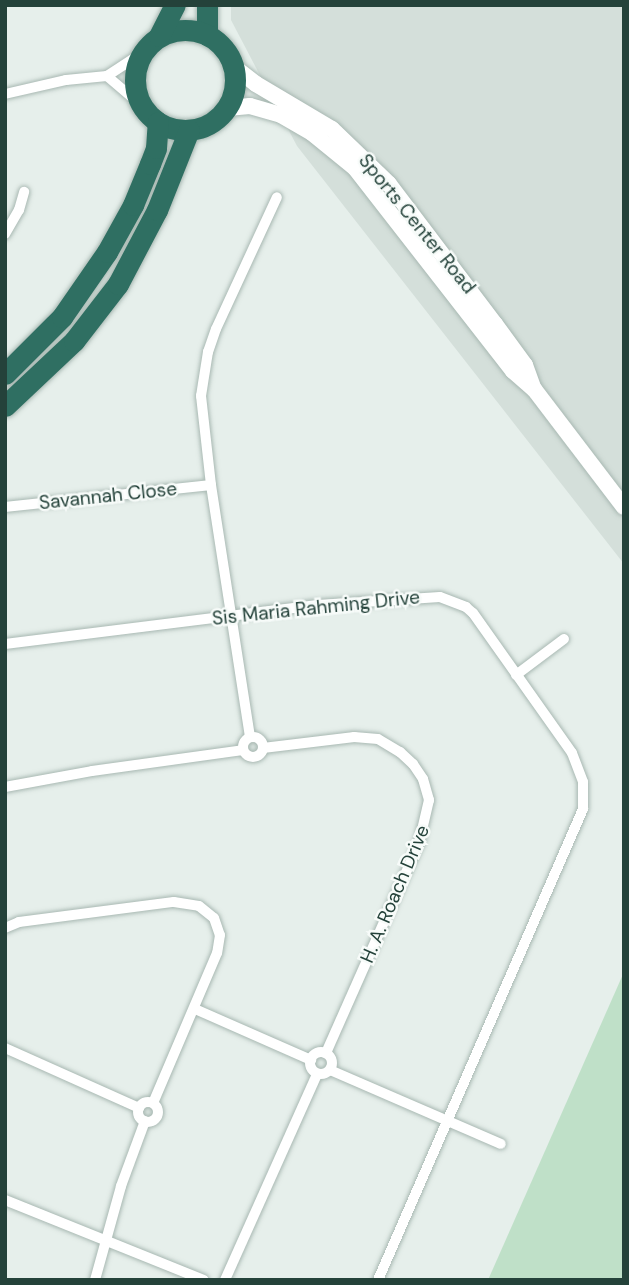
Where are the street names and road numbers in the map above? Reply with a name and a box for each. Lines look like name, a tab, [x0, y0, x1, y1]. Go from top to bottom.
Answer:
street label: Sports Center Road	[354, 150, 480, 298]
street label: Savannah Close	[38, 477, 178, 515]
street label: Sis Maria Rahming Drive	[211, 586, 421, 630]
street label: H. A. Roach Drive	[356, 822, 434, 966]

